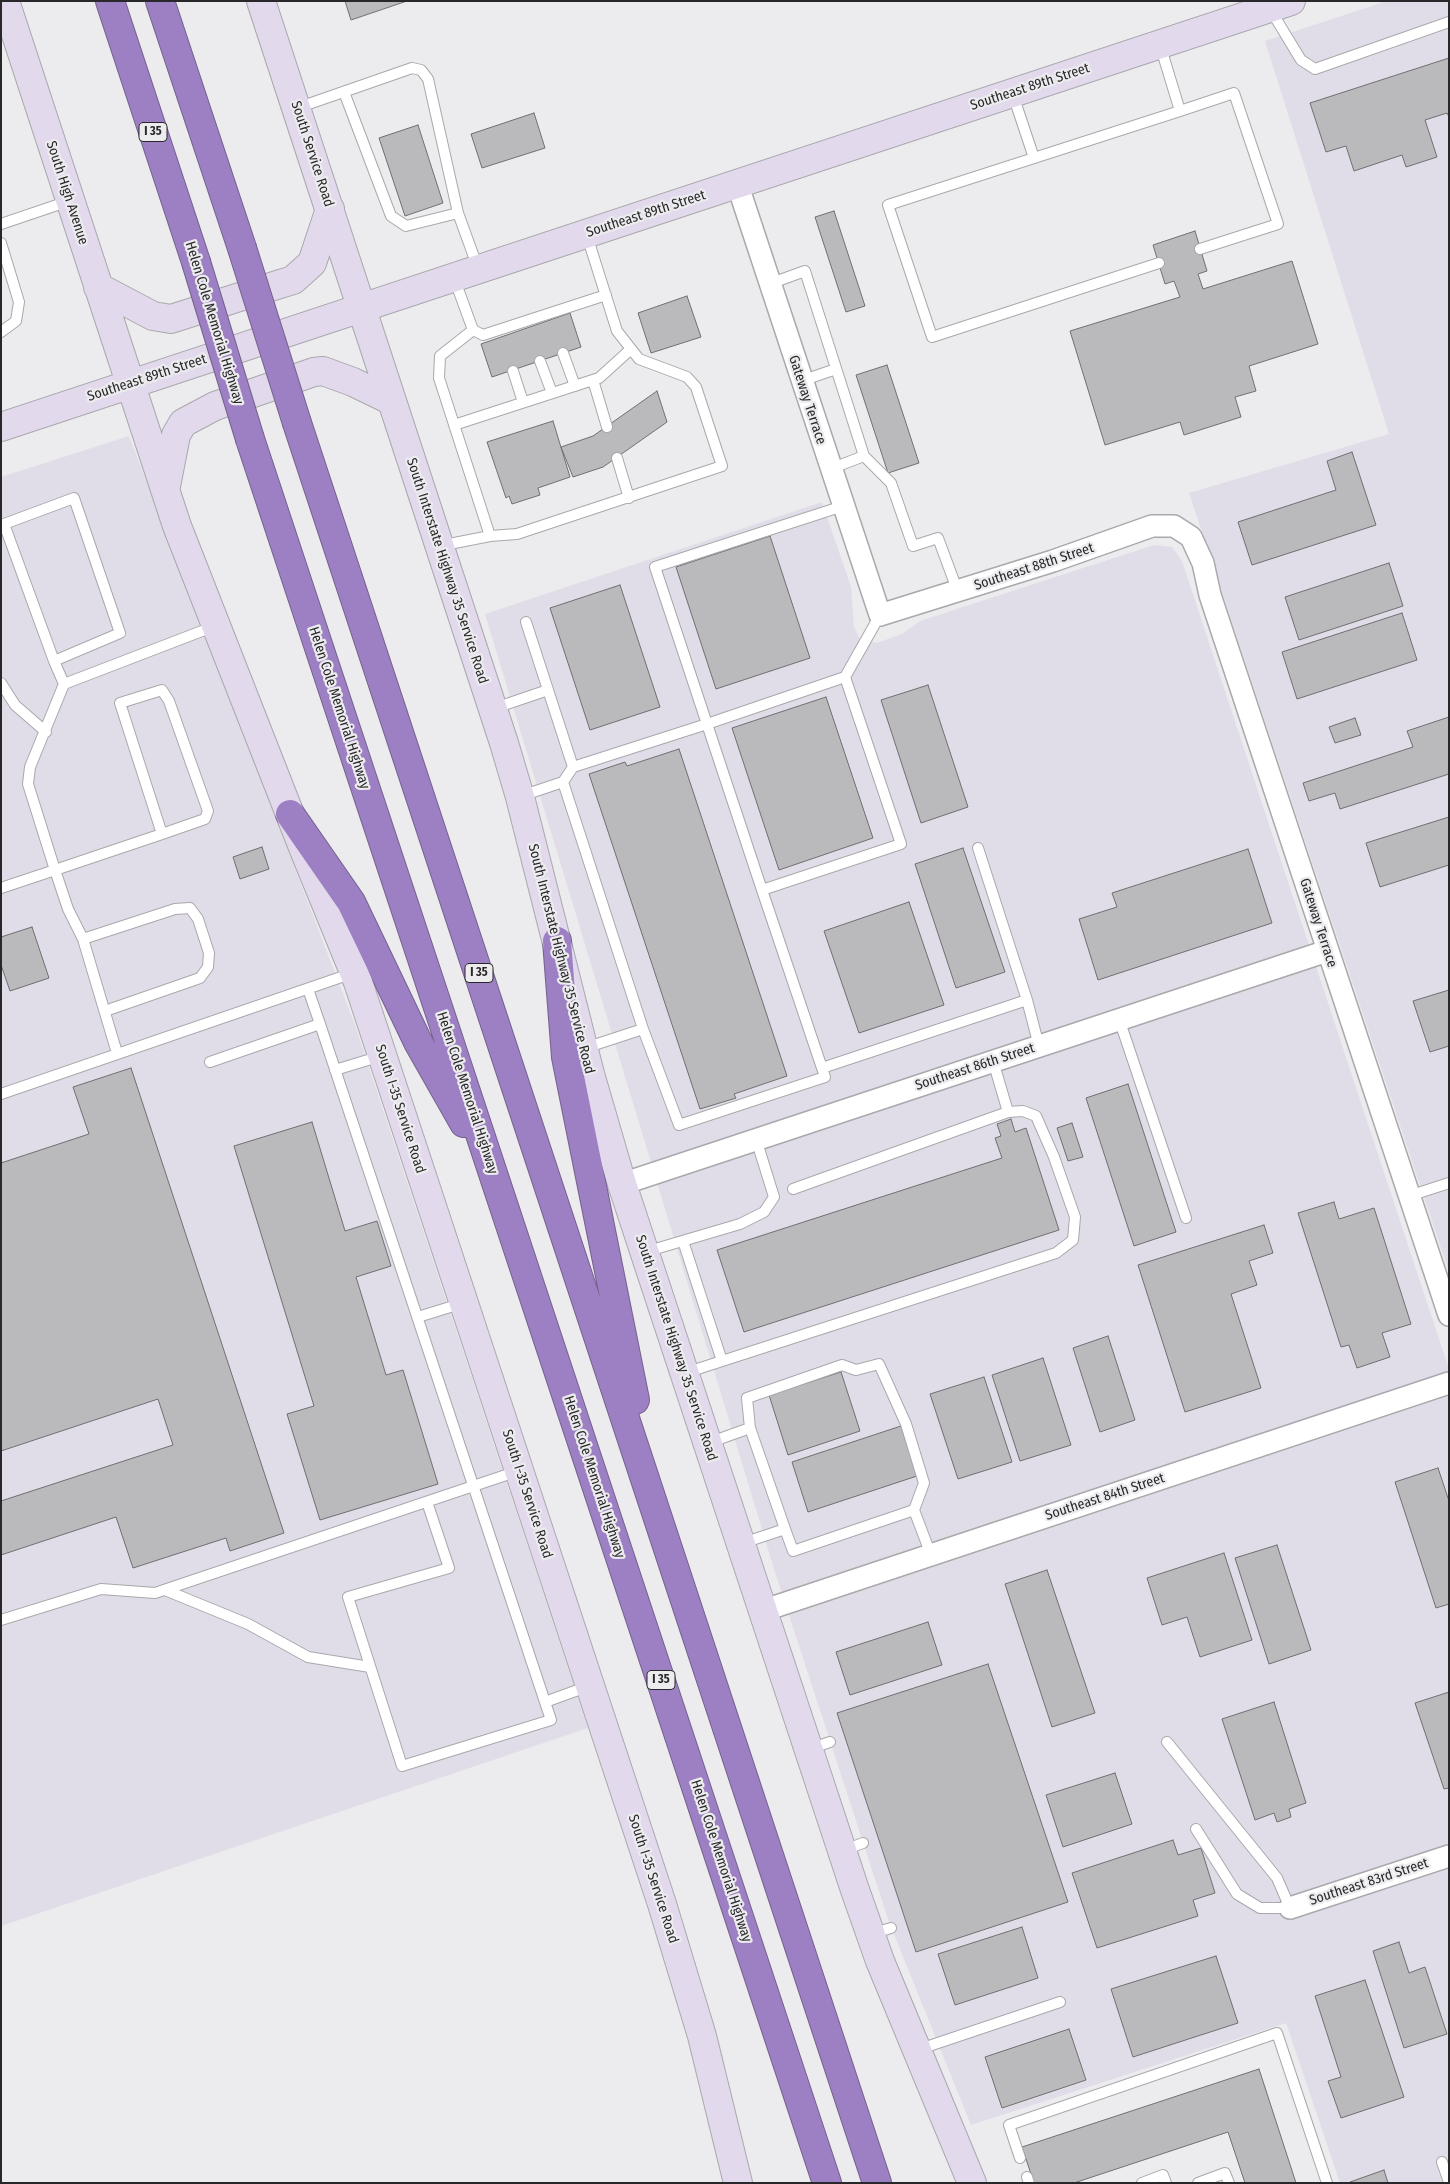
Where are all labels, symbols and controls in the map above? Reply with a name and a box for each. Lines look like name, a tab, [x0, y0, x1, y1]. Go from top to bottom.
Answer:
street label: Southeast 89th Street	[968, 60, 1092, 114]
street label: South Service Road	[287, 99, 337, 209]
road number: I 35	[139, 122, 167, 142]
street label: South High Avenue	[42, 139, 92, 247]
street label: Southeast 89th Street	[584, 187, 708, 241]
street label: Helen Cole Memorial Highway	[181, 239, 247, 407]
street label: Southeast 89th Street	[85, 351, 209, 405]
street label: Gateway Terrace	[785, 353, 829, 447]
street label: South Interstate Highway 35 Service Road	[402, 456, 492, 686]
street label: Southeast 88th Street	[972, 540, 1096, 594]
street label: Helen Cole Memorial Highway	[305, 625, 373, 791]
street label: South Interstate Highway 35 Service Road	[524, 842, 598, 1076]
street label: Gateway Terrace	[1296, 876, 1340, 970]
road number: I 35	[465, 964, 493, 982]
street label: Helen Cole Memorial Highway	[433, 1010, 501, 1176]
street label: Southeast 86th Street	[913, 1040, 1037, 1094]
street label: South I-35 Service Road	[371, 1043, 429, 1175]
street label: South Interstate Highway 35 Service Road	[631, 1233, 721, 1463]
street label: Helen Cole Memorial Highway	[560, 1394, 628, 1560]
street label: South I-35 Service Road	[498, 1428, 556, 1560]
street label: Southeast 84th Street	[1043, 1470, 1167, 1524]
road number: I 35	[647, 1670, 675, 1690]
street label: Helen Cole Memorial Highway	[687, 1778, 755, 1944]
street label: South I-35 Service Road	[624, 1813, 682, 1945]
street label: Southeast 83rd Street	[1307, 1855, 1431, 1909]

